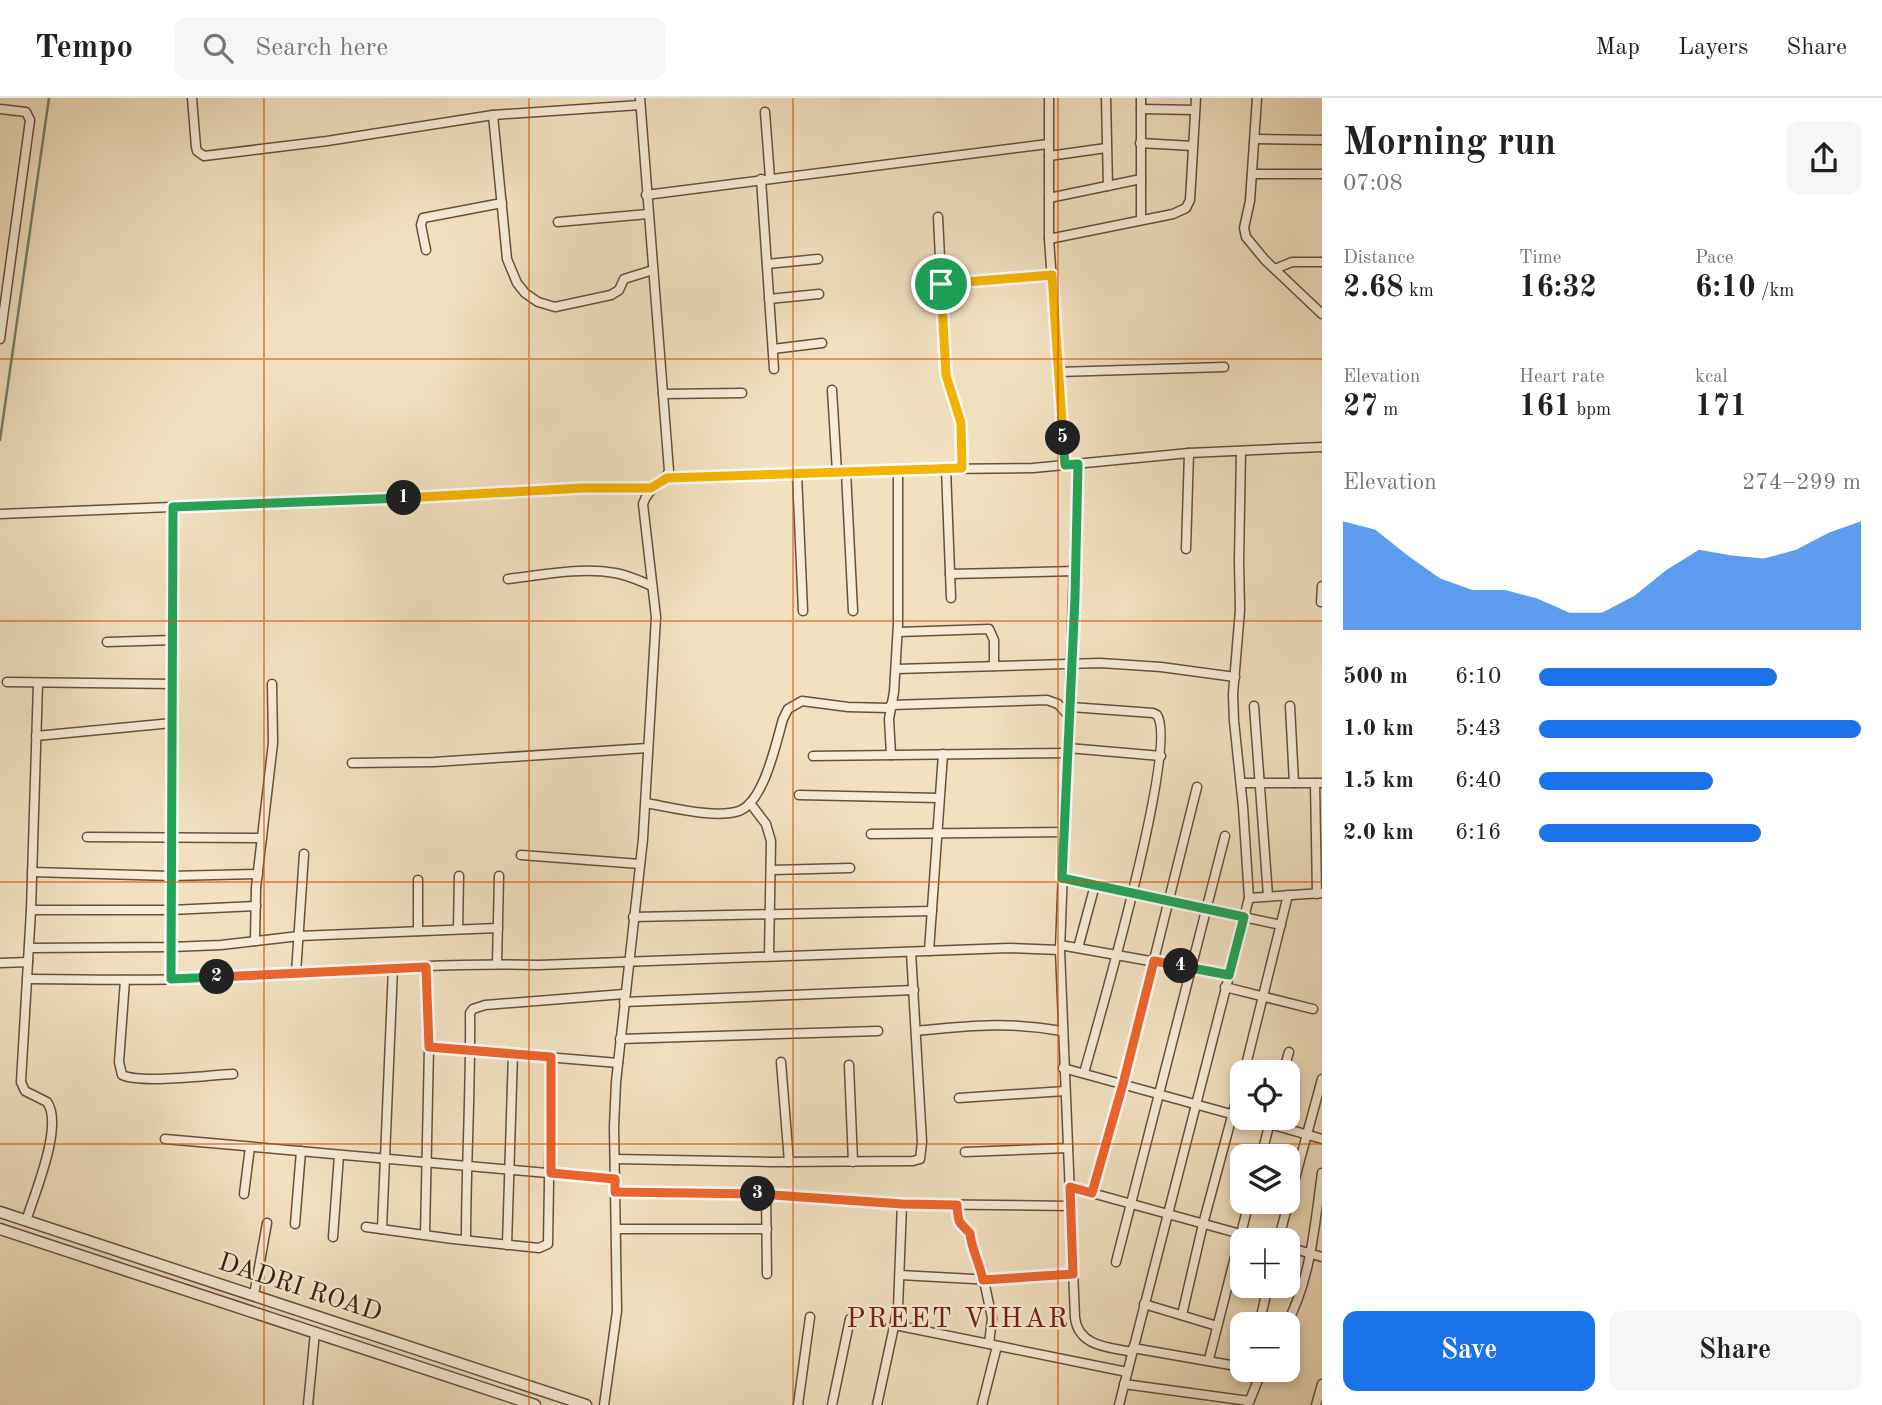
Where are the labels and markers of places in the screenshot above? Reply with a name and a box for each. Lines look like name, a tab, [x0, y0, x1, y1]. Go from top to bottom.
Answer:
pin	[911, 254, 971, 314]
pin: 5	[1046, 420, 1080, 456]
pin: 1	[386, 480, 422, 516]
pin: 4	[1164, 948, 1198, 984]
pin: 2	[200, 960, 234, 994]
pin: 3	[740, 1176, 776, 1212]

